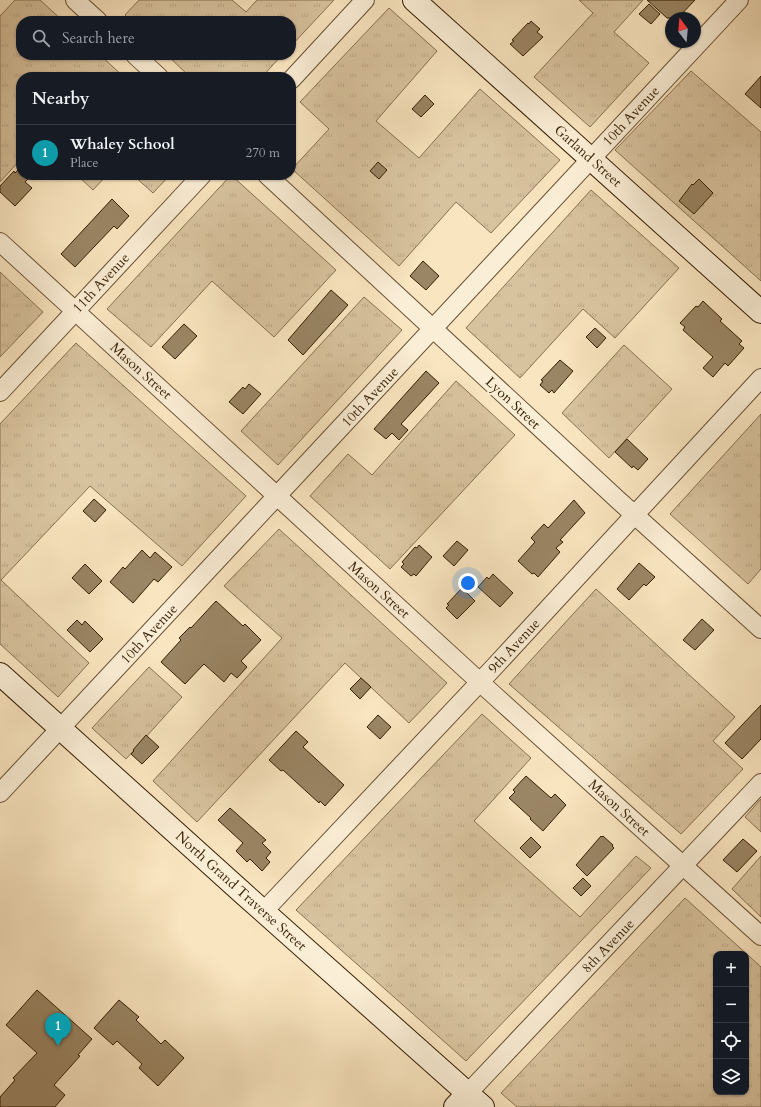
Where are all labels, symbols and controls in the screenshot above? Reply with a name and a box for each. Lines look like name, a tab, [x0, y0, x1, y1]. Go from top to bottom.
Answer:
north arrow	[665, 12, 701, 48]
search box	[16, 16, 296, 60]
icon: search	[30, 27, 52, 49]
text: Search here	[62, 28, 135, 48]
street label: 10th Avenue	[598, 82, 664, 150]
text: Nearby	[32, 87, 89, 110]
street label: Garland Street	[550, 121, 626, 192]
text: Whaley School	[70, 134, 175, 154]
text: 1	[42, 144, 48, 162]
text: 270 m	[246, 144, 280, 162]
text: Place	[70, 154, 98, 172]
street label: 11th Avenue	[68, 249, 134, 317]
street label: Mason Street	[106, 338, 176, 404]
street label: 10th Avenue	[337, 363, 403, 431]
street label: Lyon Street	[481, 373, 545, 434]
street label: Mason Street	[344, 557, 414, 623]
your location	[458, 573, 478, 593]
street label: 10th Avenue	[116, 600, 182, 668]
street label: 9th Avenue	[484, 614, 544, 678]
street label: Mason Street	[584, 775, 654, 841]
street label: North Grand Traverse Street	[171, 827, 311, 955]
street label: 8th Avenue	[577, 915, 639, 977]
map controls	[713, 951, 749, 1095]
button: +	[713, 951, 749, 987]
button: −	[713, 987, 749, 1023]
pin: 1	[45, 1013, 71, 1046]
button: locate	[713, 1023, 749, 1059]
button: layers	[713, 1059, 749, 1095]

